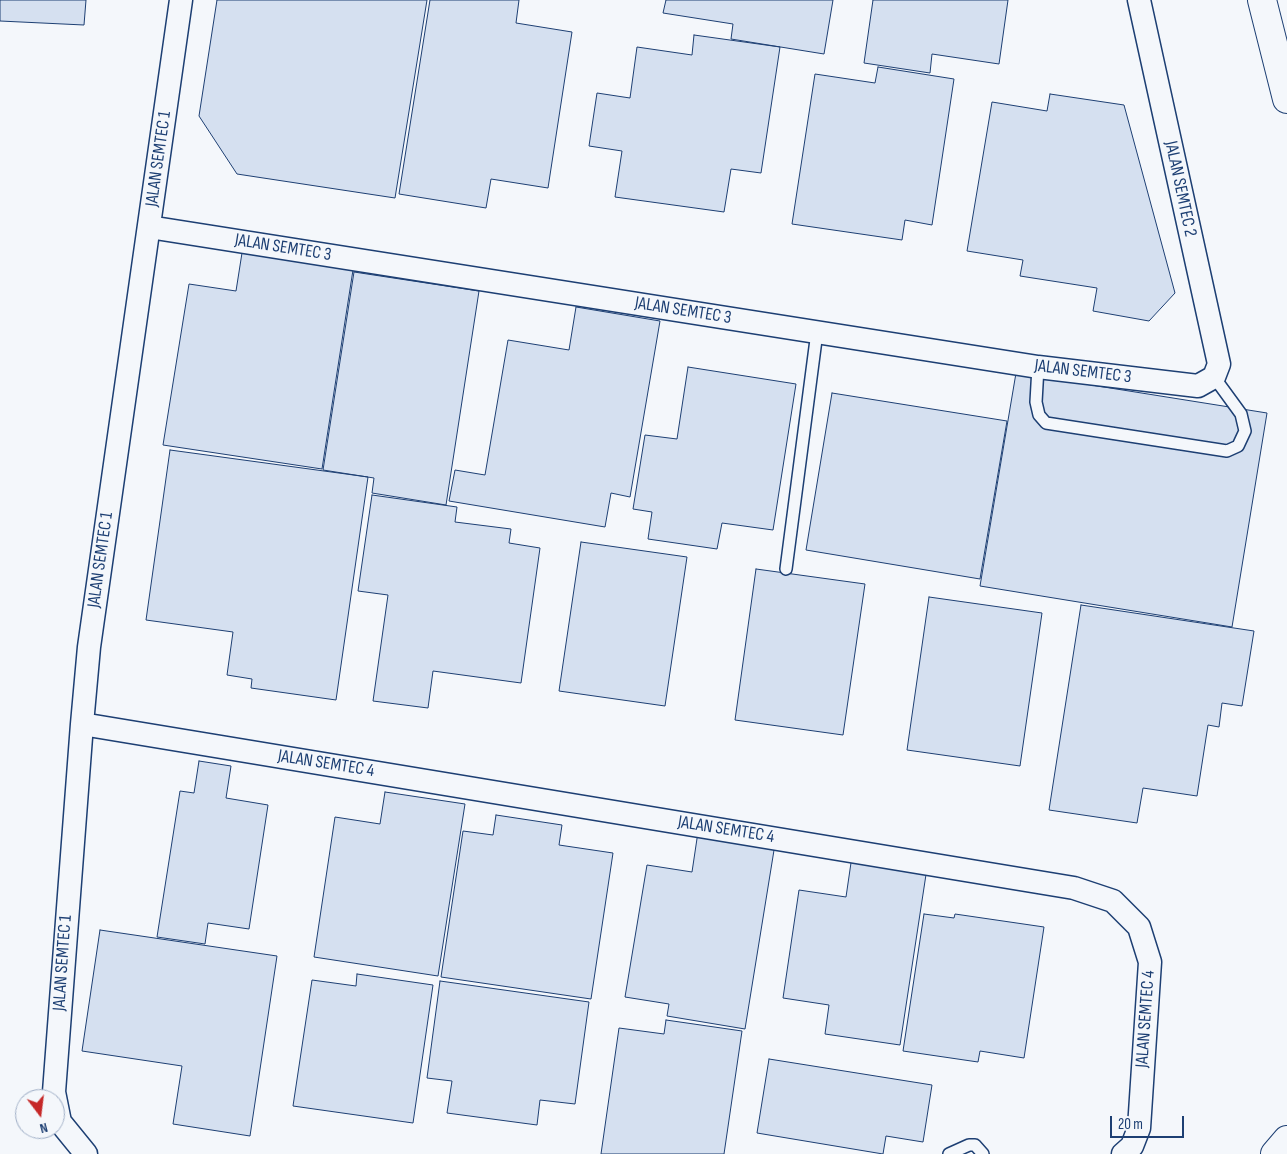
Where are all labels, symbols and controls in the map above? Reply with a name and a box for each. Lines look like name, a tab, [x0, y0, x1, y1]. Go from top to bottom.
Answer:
street label: JALAN SEMTEC 1	[142, 110, 176, 208]
street label: JALAN SEMTEC 2	[1159, 139, 1201, 239]
street label: JALAN SEMTEC 3	[233, 230, 333, 266]
street label: JALAN SEMTEC 3	[633, 293, 733, 329]
street label: JALAN SEMTEC 3	[1033, 355, 1133, 389]
street label: JALAN SEMTEC 1	[84, 511, 118, 609]
street label: JALAN SEMTEC 4	[276, 746, 376, 782]
street label: JALAN SEMTEC 4	[676, 812, 776, 848]
street label: JALAN SEMTEC 1	[49, 914, 77, 1012]
street label: JALAN SEMTEC 4	[1132, 970, 1160, 1068]
north arrow	[15, 1089, 65, 1139]
scale bar	[1112, 1106, 1186, 1138]
text: 20 m	[1118, 1115, 1143, 1134]
text: N	[38, 1119, 50, 1137]

